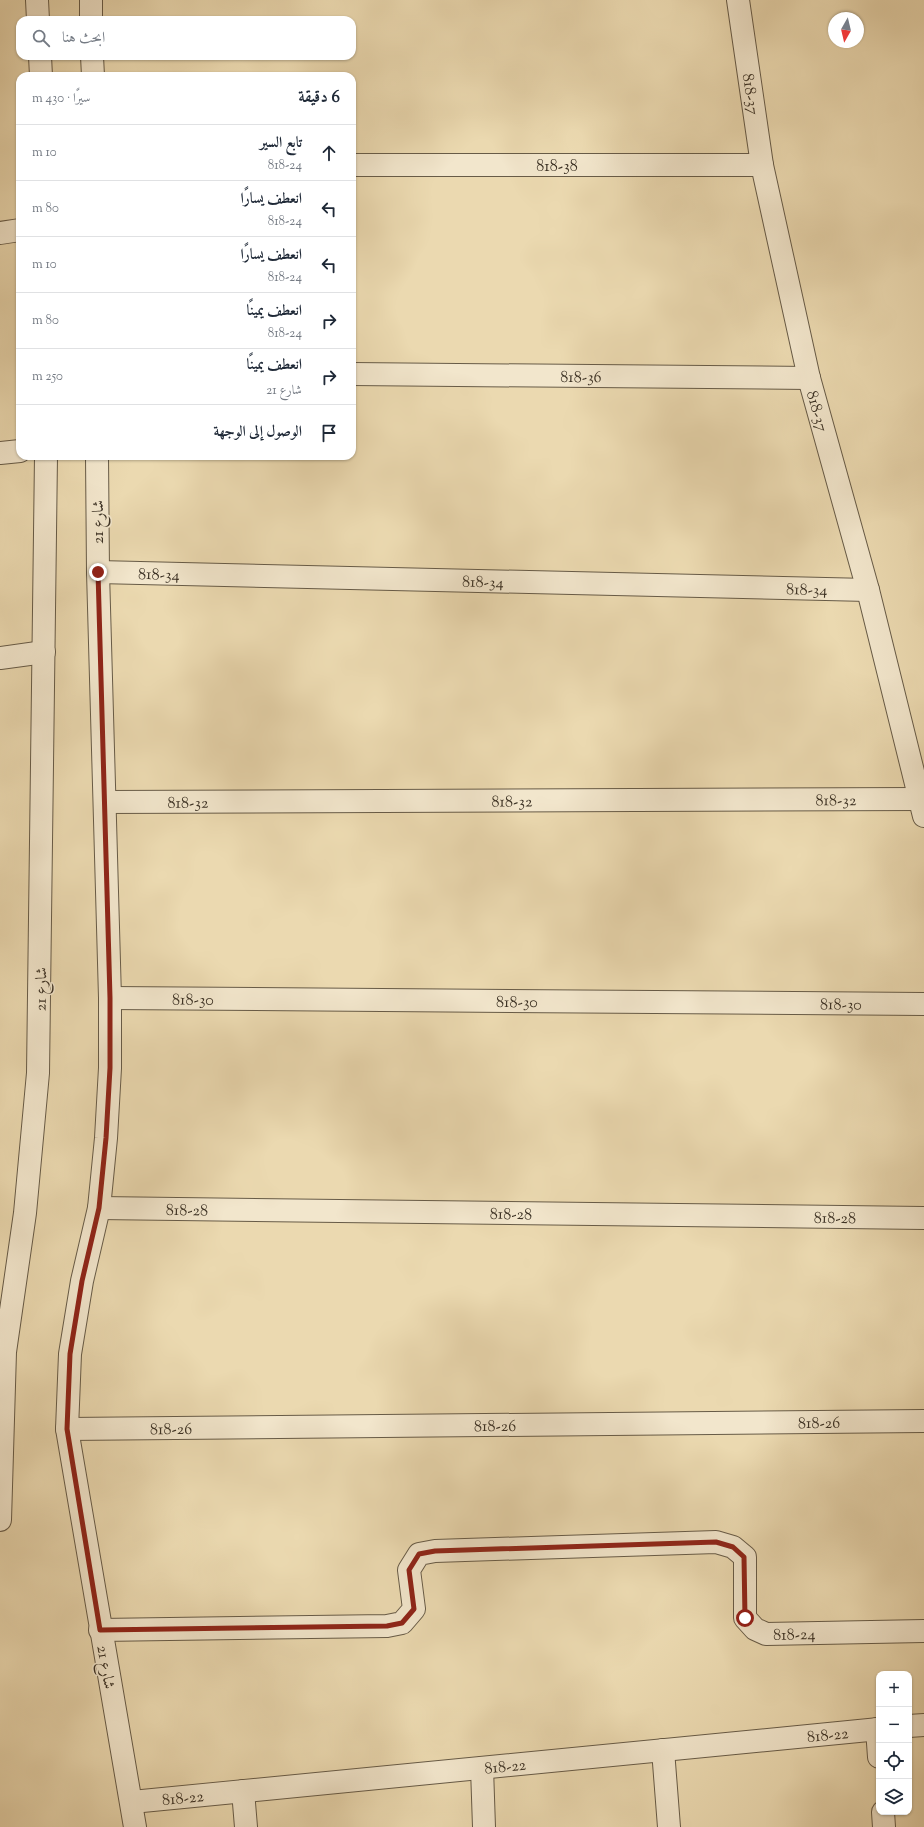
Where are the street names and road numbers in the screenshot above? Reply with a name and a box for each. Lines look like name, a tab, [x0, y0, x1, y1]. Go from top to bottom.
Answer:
street label: 818-37	[735, 72, 764, 117]
street label: 818-38	[536, 156, 578, 179]
street label: 818-36	[560, 367, 602, 390]
street label: 818-37	[799, 389, 832, 435]
street label: شارع 21	[88, 500, 111, 544]
street label: 818-34	[138, 564, 180, 588]
street label: 818-34	[462, 572, 504, 595]
street label: 818-34	[786, 579, 828, 603]
street label: 818-32	[816, 790, 857, 813]
street label: 818-32	[492, 791, 533, 815]
street label: 818-32	[168, 793, 209, 816]
street label: شارع 21	[31, 967, 54, 1011]
street label: 818-30	[172, 989, 214, 1013]
street label: 818-30	[496, 992, 538, 1015]
street label: 818-30	[820, 994, 862, 1018]
street label: 818-28	[166, 1200, 208, 1223]
street label: 818-28	[490, 1204, 532, 1227]
street label: 818-28	[814, 1208, 856, 1231]
street label: 818-26	[798, 1413, 840, 1436]
street label: 818-26	[474, 1416, 516, 1439]
street label: 818-26	[150, 1419, 192, 1442]
street label: 818-24	[773, 1624, 816, 1648]
street label: شارع 21	[89, 1644, 120, 1691]
street label: 818-22	[806, 1723, 850, 1750]
street label: 818-22	[484, 1754, 528, 1781]
street label: 818-22	[161, 1786, 205, 1813]

